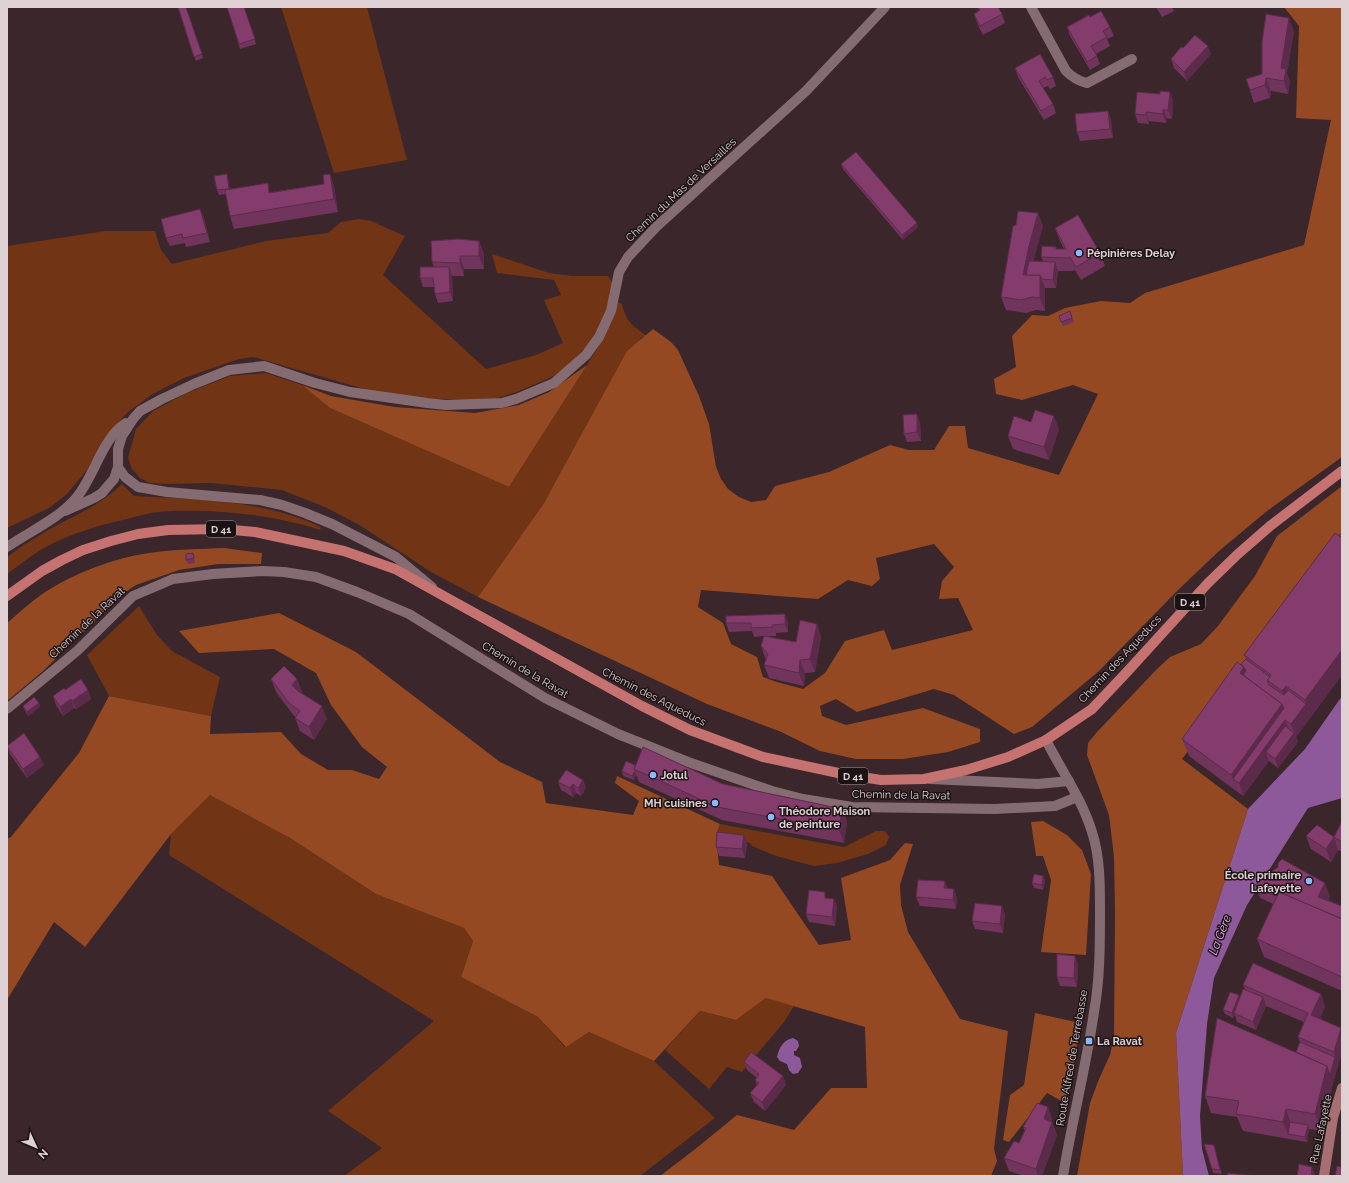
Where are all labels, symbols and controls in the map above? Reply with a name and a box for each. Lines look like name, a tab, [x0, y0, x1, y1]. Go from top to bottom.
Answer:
street label: Chemin du Mas de Versailles	[623, 135, 739, 245]
place label: Pépinières Delay	[1087, 247, 1175, 260]
marker: Pépinières Delay	[1074, 248, 1084, 258]
road number: D 41	[206, 521, 236, 537]
street label: Chemin de la Ravat	[47, 585, 128, 661]
road number: D 41	[1175, 594, 1205, 610]
street label: Chemin des Aqueducs	[1076, 613, 1164, 705]
street label: Chemin de la Ravat	[480, 639, 571, 701]
street label: Chemin des Aqueducs	[600, 665, 708, 729]
road number: D 41	[838, 768, 868, 784]
place label: Jotul	[661, 769, 688, 782]
marker: Jotul	[648, 770, 658, 780]
street label: Chemin de la Ravat	[852, 788, 951, 802]
place label: MH cuisines	[644, 797, 708, 810]
marker: MH cuisines	[710, 798, 720, 808]
place label: Théodore Maison de peinture	[779, 805, 871, 831]
marker: Théodore Maison de peinture	[766, 812, 776, 822]
place label: École primaire Lafayette	[1225, 868, 1301, 895]
marker: École primaire Lafayette	[1304, 876, 1314, 886]
water label: La Gère	[1206, 913, 1234, 957]
street label: Route Alfred de Terrebasse	[1054, 988, 1090, 1127]
place label: La Ravat	[1097, 1035, 1143, 1048]
marker: La Ravat	[1084, 1036, 1094, 1046]
street label: Rue Lafayette	[1307, 1093, 1335, 1165]
north arrow	[16, 1127, 56, 1167]
text: N	[35, 1146, 50, 1161]

